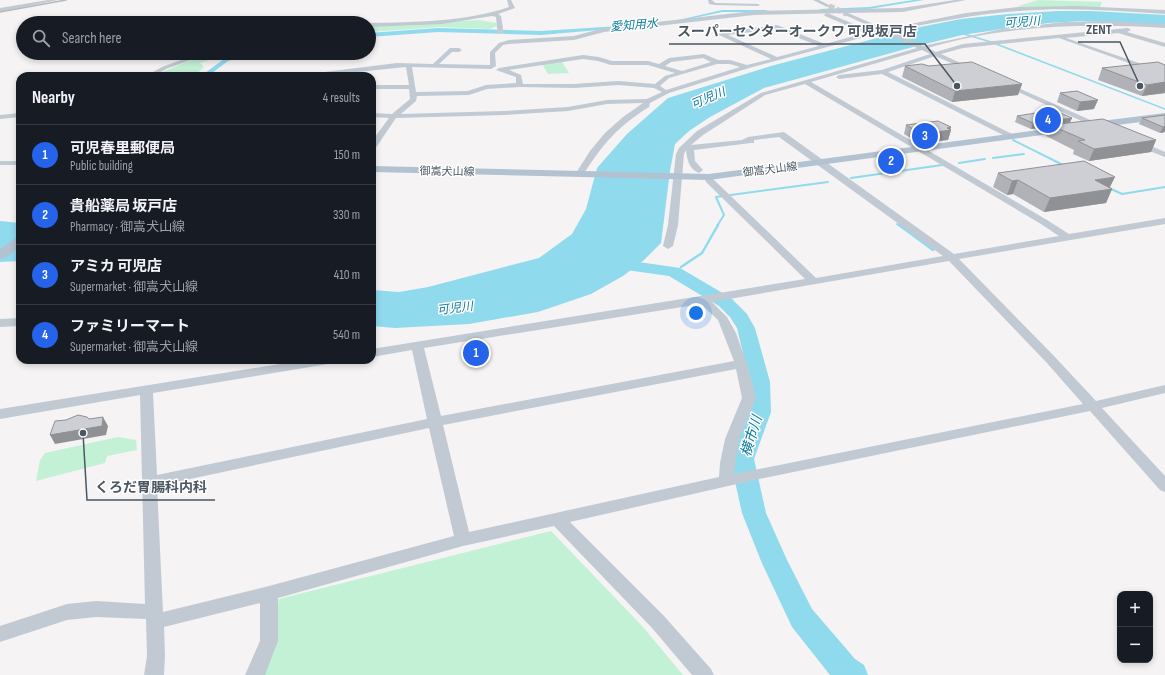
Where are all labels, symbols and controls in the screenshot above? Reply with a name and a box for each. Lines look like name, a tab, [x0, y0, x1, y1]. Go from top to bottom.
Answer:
water label: 可児川	[1004, 14, 1043, 31]
search box	[16, 16, 376, 60]
water label: 愛知用水	[609, 16, 661, 35]
callout: ZENT	[1078, 16, 1120, 42]
callout: スーパーセンターオークワ 可児坂戸店	[669, 18, 925, 44]
text: ZENT	[1086, 21, 1112, 38]
text: スーパーセンターオークワ 可児坂戸店	[677, 23, 917, 40]
icon: search	[30, 27, 52, 49]
text: Search here	[62, 29, 122, 48]
water label: 可児川	[689, 84, 730, 112]
text: Nearby	[32, 88, 75, 108]
text: 4 results	[323, 90, 360, 106]
pin: 4	[1035, 105, 1061, 135]
pin: 3	[912, 121, 938, 151]
text: 可児春里郵便局	[70, 139, 175, 158]
pin: 2	[878, 146, 904, 176]
text: 1	[42, 147, 48, 163]
text: 150 m	[334, 147, 360, 163]
text: Public building	[70, 158, 133, 174]
street label: 御嵩犬山線	[741, 160, 798, 179]
street label: 御嵩犬山線	[418, 165, 475, 178]
text: 貴船薬局 坂戸店	[70, 197, 177, 216]
text: 2	[42, 207, 48, 223]
text: 330 m	[333, 207, 360, 223]
text: Pharmacy · 御嵩犬山線	[70, 219, 185, 235]
text: アミカ 可児店	[70, 257, 162, 276]
text: 3	[42, 267, 48, 283]
text: 410 m	[334, 267, 360, 283]
text: Supermarket · 御嵩犬山線	[70, 279, 198, 295]
water label: 可児川	[436, 299, 476, 318]
your location	[686, 303, 706, 323]
text: ファミリーマート	[70, 317, 190, 336]
text: 4	[42, 327, 48, 343]
text: 540 m	[333, 327, 360, 343]
pin: 1	[463, 338, 489, 368]
text: Supermarket · 御嵩犬山線	[70, 339, 198, 355]
water label: 横市川	[737, 412, 766, 459]
callout: くろだ胃腸科内科	[87, 474, 215, 500]
text: くろだ胃腸科内科	[95, 479, 207, 496]
map controls	[1117, 591, 1153, 663]
button: +	[1117, 591, 1153, 627]
button: −	[1117, 627, 1153, 663]

